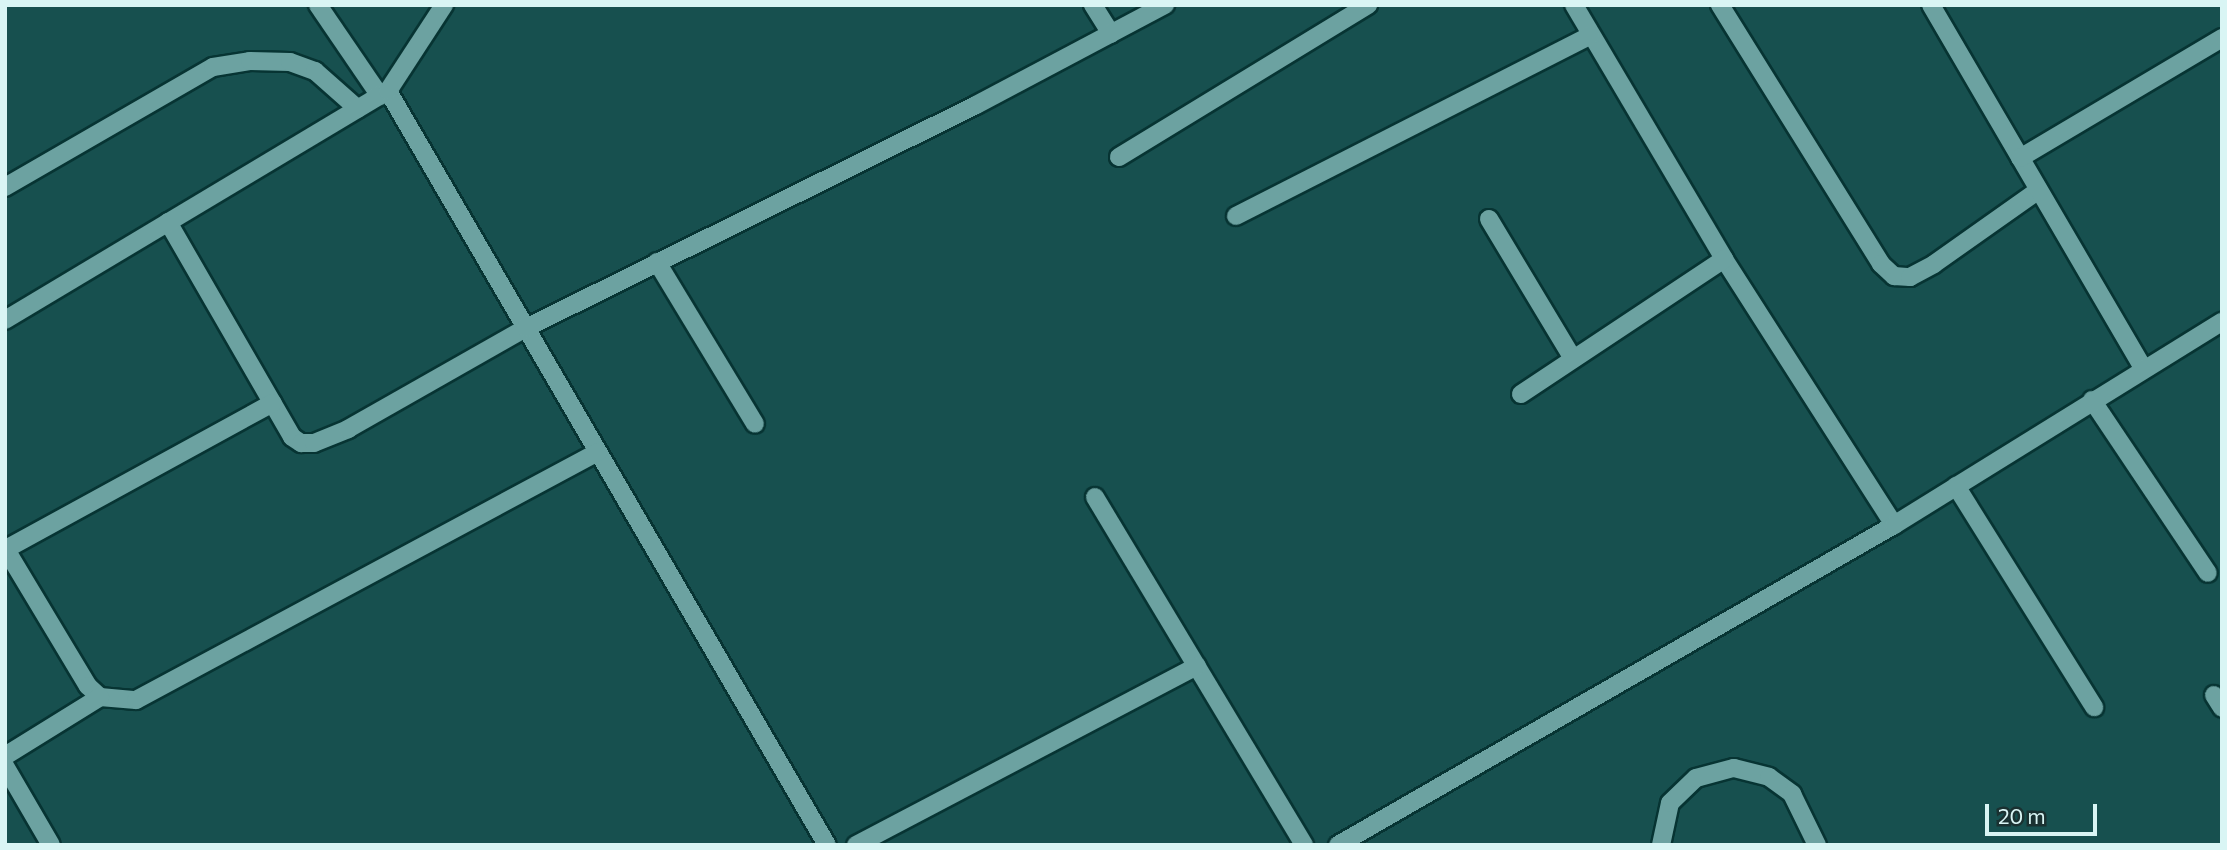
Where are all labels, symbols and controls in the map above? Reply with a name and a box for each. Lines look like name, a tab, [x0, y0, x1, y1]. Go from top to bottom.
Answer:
scale bar	[1989, 790, 2101, 834]
text: 20 m	[1998, 803, 2046, 828]

